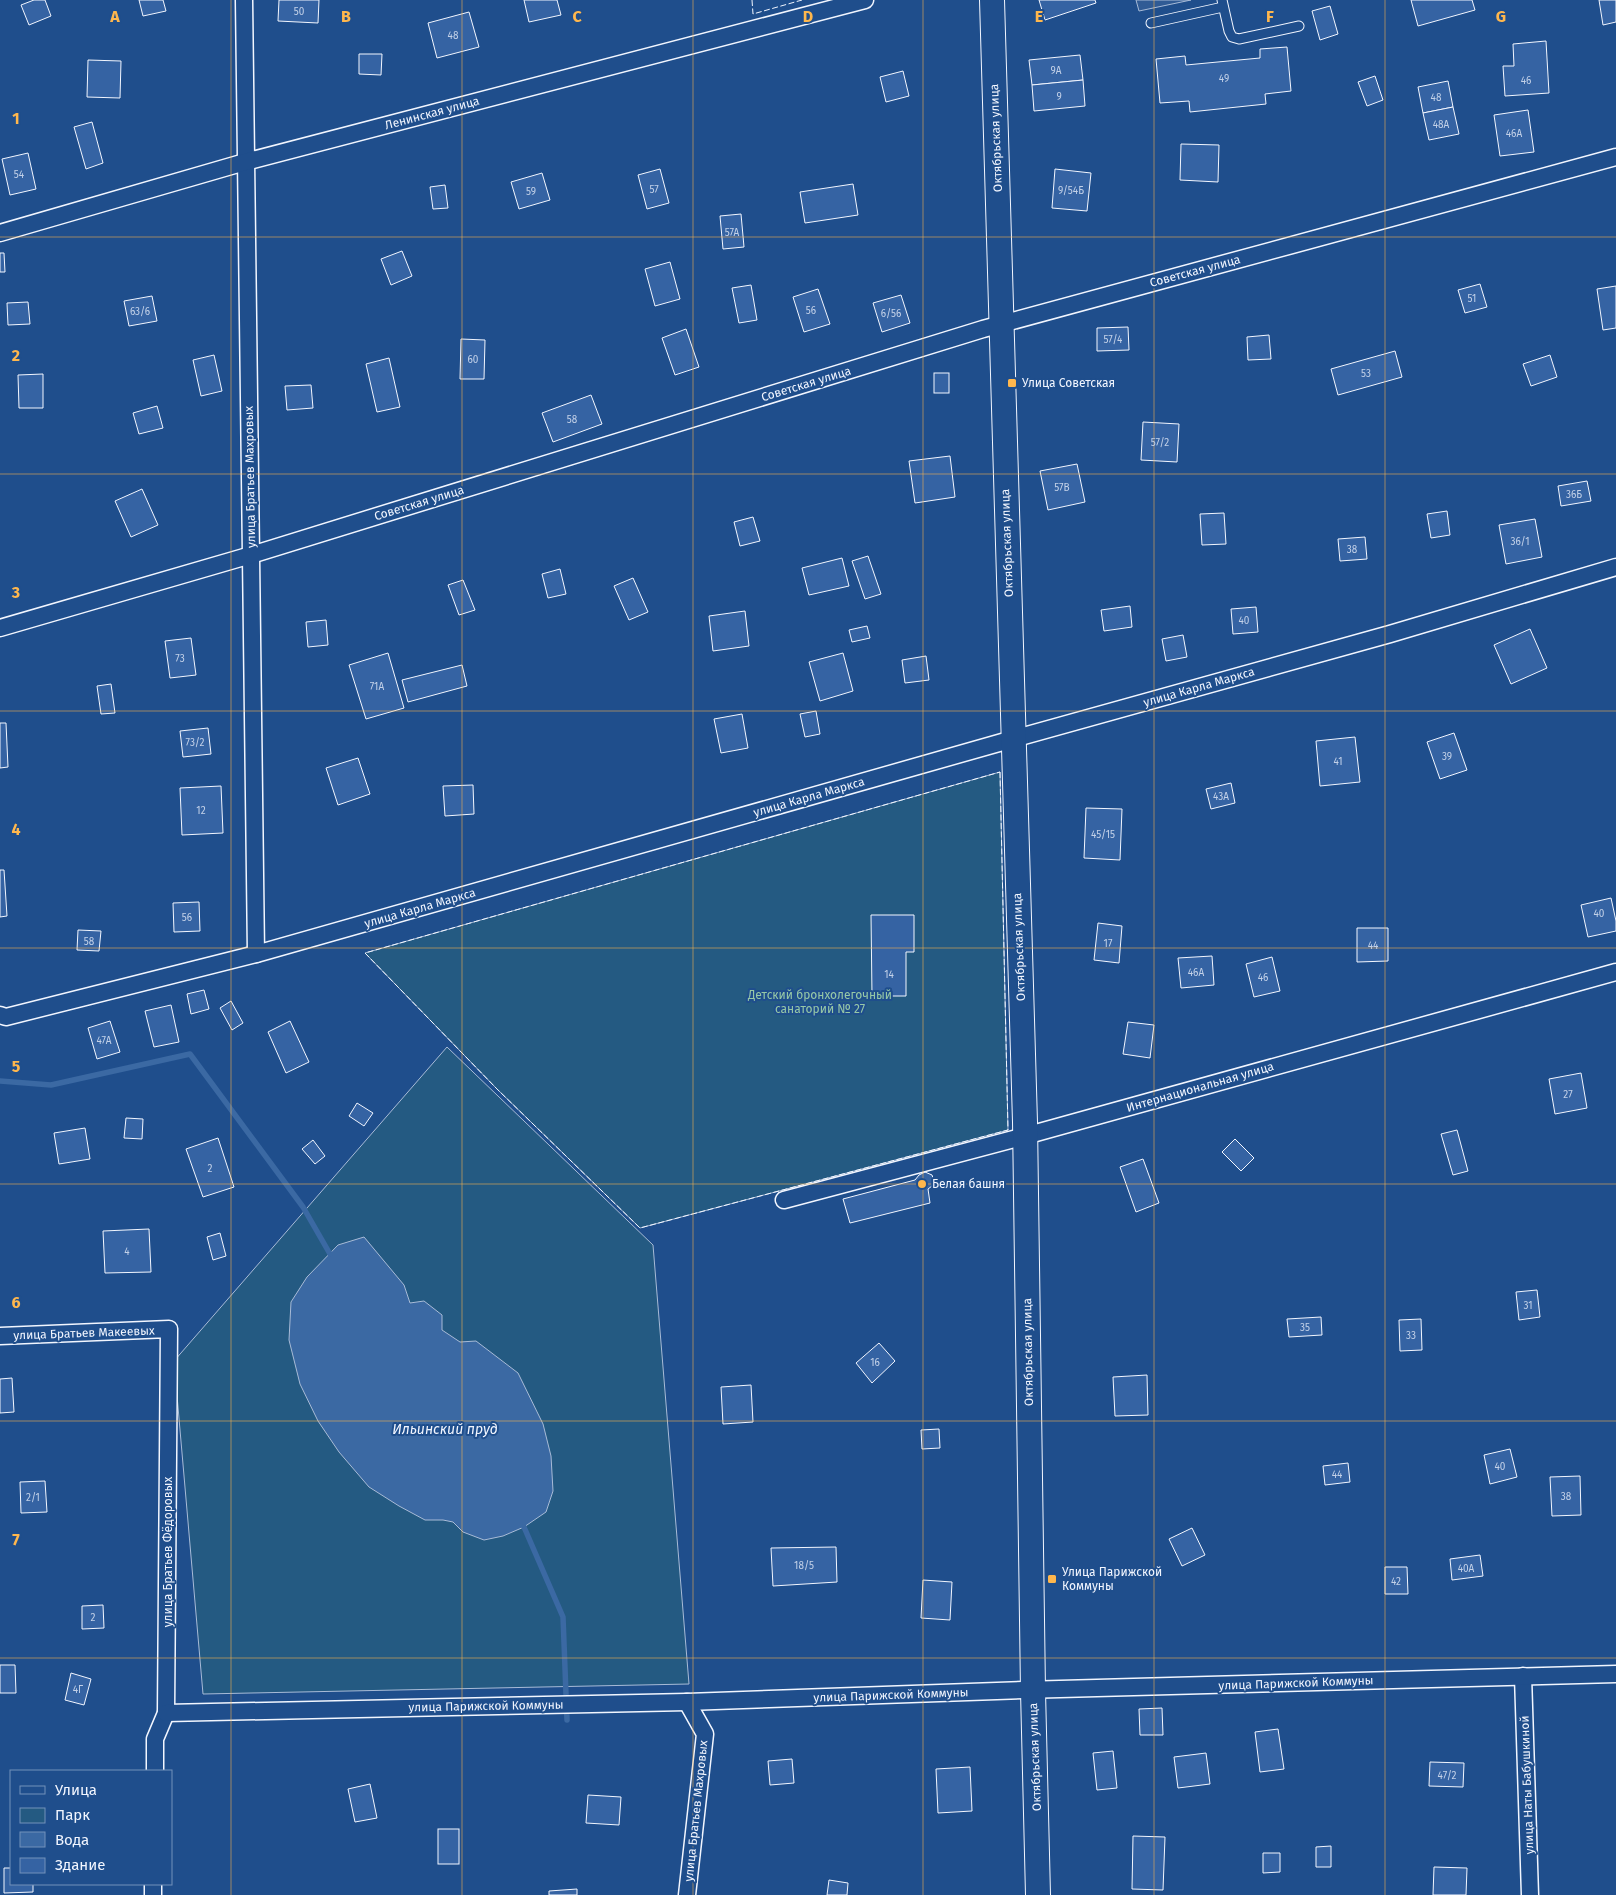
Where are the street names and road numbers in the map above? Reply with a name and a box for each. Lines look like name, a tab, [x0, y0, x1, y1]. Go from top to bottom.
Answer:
street label: Октябрьская улица	[987, 84, 1005, 192]
street label: Ленинская улица	[383, 94, 481, 132]
street label: Советская улица	[1148, 252, 1242, 290]
street label: Советская улица	[759, 364, 853, 404]
street label: улица Братьев Махровых	[242, 406, 258, 548]
street label: Советская улица	[372, 483, 466, 523]
street label: Октябрьская улица	[998, 489, 1016, 597]
street label: улица Карла Маркса	[1142, 664, 1256, 710]
street label: улица Карла Маркса	[752, 774, 866, 820]
street label: улица Карла Маркса	[363, 885, 477, 931]
street label: Октябрьская улица	[1010, 893, 1028, 1001]
street label: Интернациональная улица	[1125, 1059, 1275, 1115]
street label: Октябрьская улица	[1020, 1298, 1036, 1406]
street label: улица Братьев Макеевых	[13, 1324, 155, 1342]
street label: улица Братьев Фёдоровых	[161, 1477, 175, 1627]
street label: улица Парижской Коммуны	[1218, 1673, 1374, 1693]
street label: улица Парижской Коммуны	[813, 1685, 969, 1705]
street label: улица Парижской Коммуны	[408, 1698, 564, 1714]
street label: Октябрьская улица	[1026, 1703, 1044, 1811]
street label: улица Наты Бабушкиной	[1518, 1715, 1536, 1855]
street label: улица Братьев Махровых	[682, 1739, 710, 1882]

